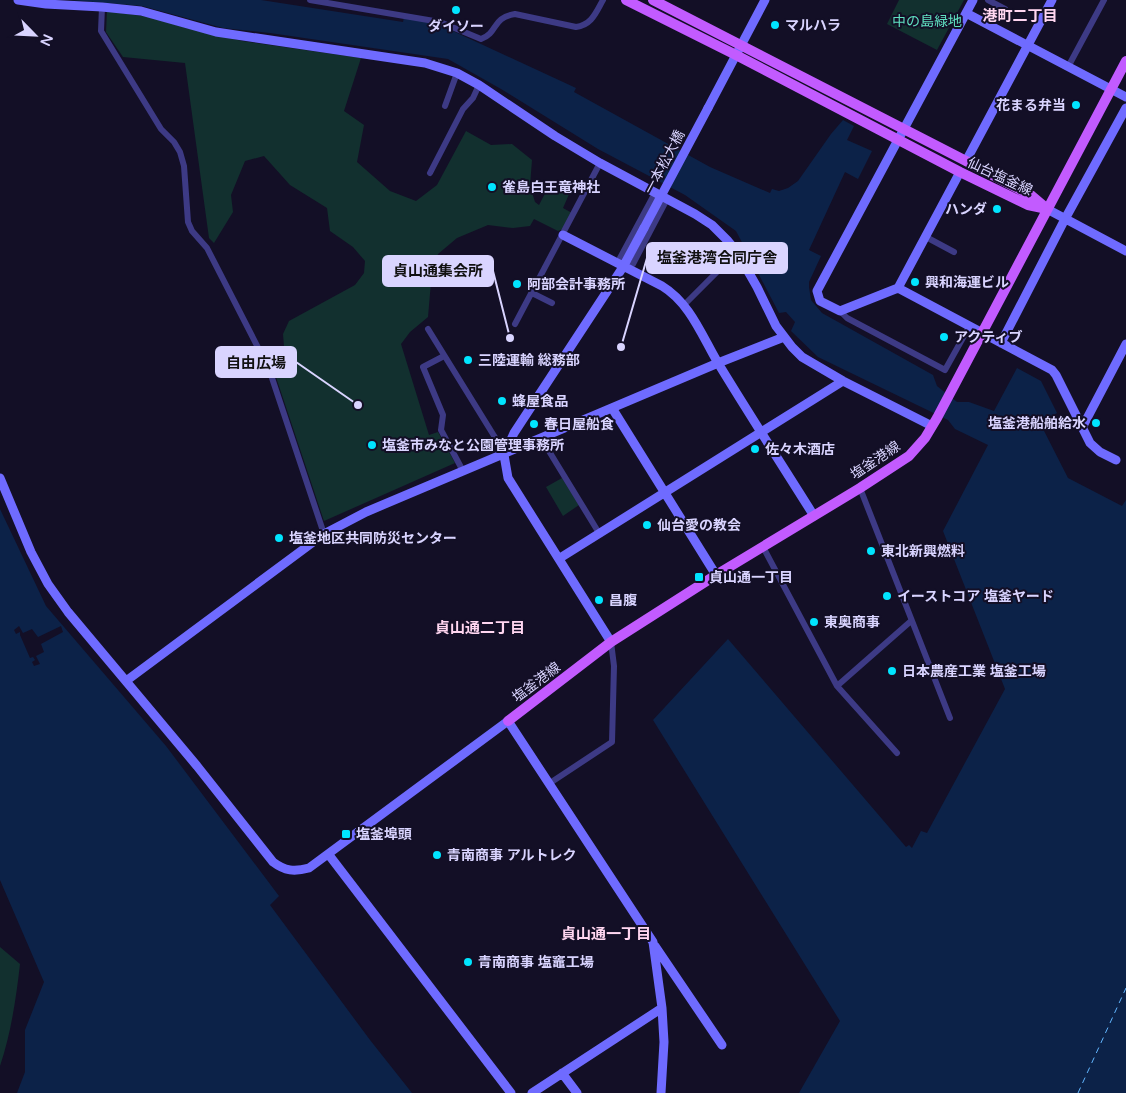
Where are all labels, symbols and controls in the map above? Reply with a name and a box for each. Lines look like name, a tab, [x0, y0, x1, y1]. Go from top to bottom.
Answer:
marker: ダイソー	[450, 4, 462, 16]
district label: 港町二丁目	[982, 7, 1058, 25]
north arrow	[10, 10, 60, 60]
park label: 中の島緑地	[892, 13, 962, 30]
place label: マルハラ	[785, 17, 841, 34]
place label: ダイソー	[428, 18, 484, 35]
marker: マルハラ	[769, 19, 781, 31]
text: N	[36, 31, 56, 49]
place label: 花まる弁当	[996, 97, 1066, 114]
marker: 花まる弁当	[1070, 99, 1082, 111]
street label: 一本松大橋	[641, 127, 688, 197]
street label: 仙台塩釜線	[964, 154, 1035, 199]
place label: 雀島白王竜神社	[502, 179, 600, 196]
marker: 雀島白王竜神社	[486, 181, 498, 193]
place label: ハンダ	[945, 201, 987, 218]
marker: ハンダ	[991, 203, 1003, 215]
callout: 塩釜港湾合同庁舎	[647, 243, 787, 273]
text: 塩釜港湾合同庁舎	[657, 249, 778, 267]
callout: 貞山通集会所	[383, 256, 493, 286]
text: 貞山通集会所	[393, 262, 483, 280]
place label: 興和海運ビル	[925, 274, 1009, 291]
place label: 阿部会計事務所	[527, 276, 625, 293]
marker: 興和海運ビル	[909, 276, 921, 288]
marker: 阿部会計事務所	[511, 278, 523, 290]
place label: アクティブ	[954, 329, 1022, 346]
marker: アクティブ	[938, 331, 950, 343]
callout: 自由広場	[216, 347, 296, 377]
place label: 三陸運輸 総務部	[478, 352, 580, 369]
text: 自由広場	[226, 354, 286, 372]
marker: 三陸運輸 総務部	[462, 354, 474, 366]
place label: 蜂屋食品	[512, 393, 568, 410]
marker: 蜂屋食品	[496, 395, 508, 407]
place label: 塩釜港船舶給水	[988, 415, 1086, 432]
place label: 春日屋船食	[544, 416, 614, 433]
marker: 塩釜港船舶給水	[1090, 417, 1102, 429]
marker: 春日屋船食	[528, 418, 540, 430]
place label: 塩釜市みなと公園管理事務所	[382, 437, 564, 454]
street label: 塩釜港線	[847, 438, 903, 483]
marker: 塩釜市みなと公園管理事務所	[366, 439, 378, 451]
place label: 佐々木酒店	[765, 441, 835, 458]
marker: 佐々木酒店	[749, 443, 761, 455]
place label: 仙台愛の教会	[657, 517, 741, 534]
marker: 仙台愛の教会	[641, 519, 653, 531]
place label: 塩釜地区共同防災センター	[289, 530, 457, 547]
marker: 塩釜地区共同防災センター	[273, 532, 285, 544]
place label: 東北新興燃料	[881, 543, 965, 560]
marker: 東北新興燃料	[865, 545, 877, 557]
place label: 貞山通一丁目	[709, 569, 793, 586]
marker: 貞山通一丁目	[693, 571, 705, 583]
place label: イーストコア 塩釜ヤード	[897, 588, 1054, 605]
marker: イーストコア 塩釜ヤード	[881, 590, 893, 602]
place label: 昌腹	[609, 592, 637, 609]
marker: 昌腹	[593, 594, 605, 606]
place label: 東奥商事	[824, 614, 880, 631]
marker: 東奥商事	[808, 616, 820, 628]
district label: 貞山通二丁目	[435, 619, 525, 637]
street label: 塩釜港線	[509, 659, 564, 706]
place label: 日本農産工業 塩釜工場	[902, 663, 1046, 680]
marker: 日本農産工業 塩釜工場	[886, 665, 898, 677]
place label: 塩釜埠頭	[356, 826, 412, 843]
marker: 塩釜埠頭	[340, 828, 352, 840]
place label: 青南商事 アルトレク	[447, 847, 577, 864]
marker: 青南商事 アルトレク	[431, 849, 443, 861]
district label: 貞山通一丁目	[561, 925, 651, 943]
place label: 青南商事 塩竈工場	[478, 954, 594, 971]
marker: 青南商事 塩竈工場	[462, 956, 474, 968]

